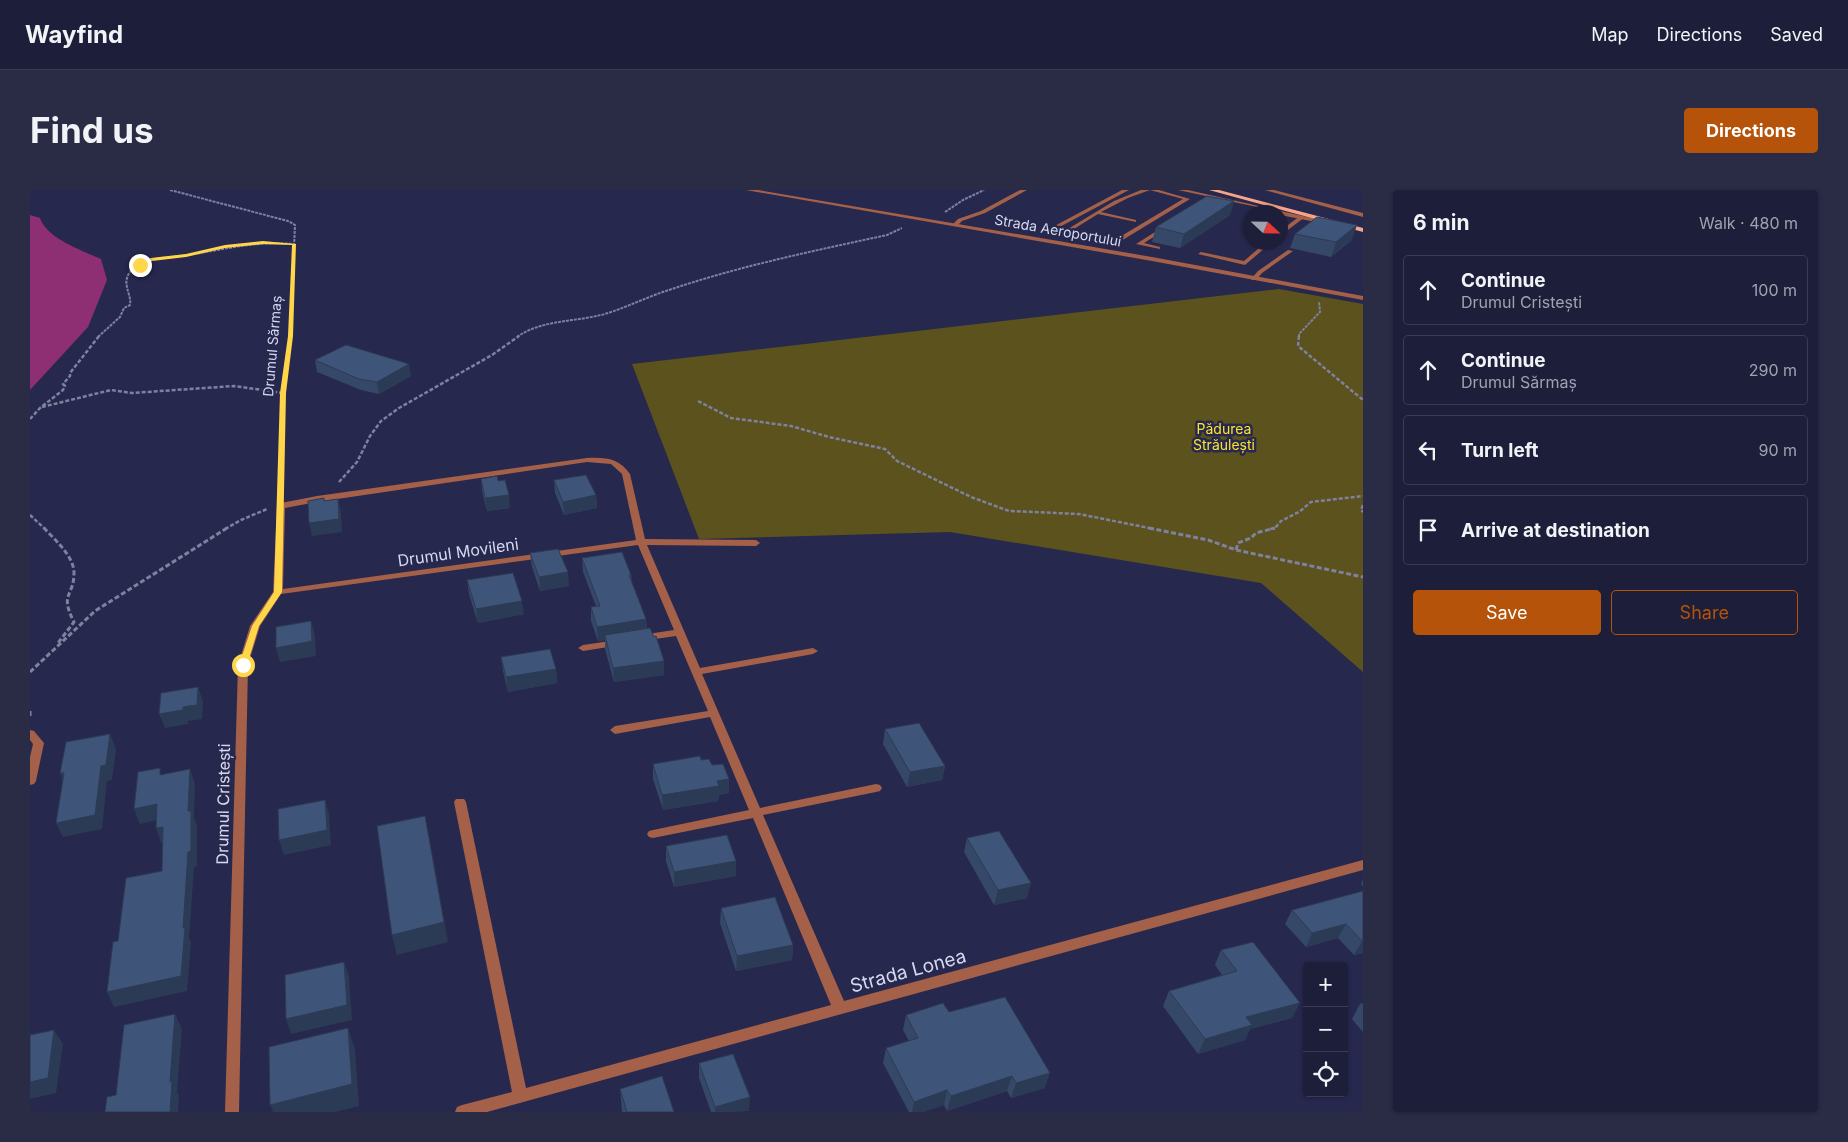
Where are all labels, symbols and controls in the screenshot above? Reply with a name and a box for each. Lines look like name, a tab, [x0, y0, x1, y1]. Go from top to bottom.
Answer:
text: Wayfind	[25, 20, 123, 49]
text: Map	[1591, 24, 1629, 45]
text: Directions	[1657, 24, 1742, 45]
text: Saved	[1770, 24, 1823, 45]
button: Directions	[1684, 108, 1818, 153]
text: Find us	[30, 109, 154, 151]
north arrow	[1243, 205, 1288, 250]
street label: Strada Aeroportului	[993, 210, 1123, 250]
text: 6 min	[1413, 210, 1470, 235]
text: Walk · 480 m	[1699, 213, 1798, 233]
route end	[129, 254, 152, 277]
text: Continue	[1461, 269, 1546, 292]
icon: ahead	[1414, 276, 1442, 304]
text: 100 m	[1752, 280, 1797, 300]
text: Drumul Cristești	[1461, 292, 1582, 312]
street label: Drumul Sărmaș	[259, 295, 286, 397]
text: Continue	[1461, 349, 1546, 372]
icon: ahead	[1414, 356, 1442, 384]
text: 290 m	[1749, 360, 1797, 380]
text: Drumul Sărmaș	[1461, 372, 1577, 392]
park label: Pădurea Străulești	[1193, 420, 1255, 454]
icon: left	[1414, 436, 1442, 464]
text: Turn left	[1461, 439, 1539, 462]
text: 90 m	[1758, 440, 1797, 460]
icon: arrive	[1414, 516, 1442, 544]
text: Arrive at destination	[1461, 519, 1650, 542]
street label: Drumul Movileni	[396, 534, 520, 570]
button: Save	[1413, 590, 1601, 635]
button: Share	[1611, 590, 1798, 635]
route start	[232, 654, 255, 677]
street label: Drumul Cristești	[212, 743, 234, 865]
street label: Strada Lonea	[847, 944, 969, 998]
map controls	[1303, 962, 1348, 1097]
button: +	[1303, 962, 1348, 1007]
button: −	[1303, 1007, 1348, 1052]
button: locate	[1303, 1052, 1348, 1097]

